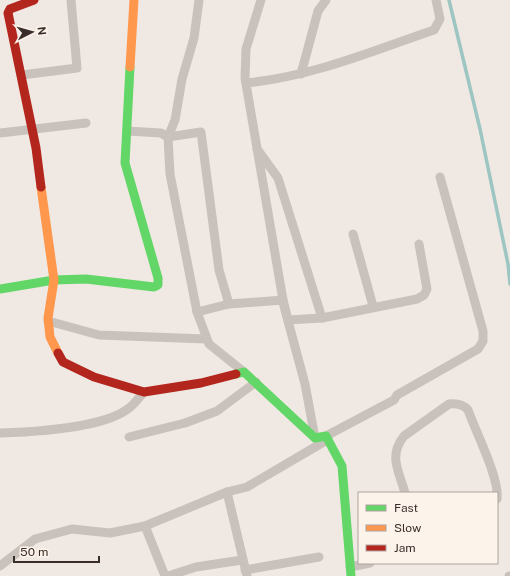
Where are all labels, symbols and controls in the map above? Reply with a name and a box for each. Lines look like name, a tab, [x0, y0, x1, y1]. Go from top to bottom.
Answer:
north arrow	[12, 12, 52, 52]
text: N	[36, 26, 48, 36]
legend	[358, 492, 498, 564]
text: Fast	[394, 501, 419, 515]
text: Slow	[394, 521, 422, 535]
scale bar	[14, 538, 99, 564]
text: Jam	[394, 541, 416, 555]
text: 50 m	[20, 545, 48, 559]

